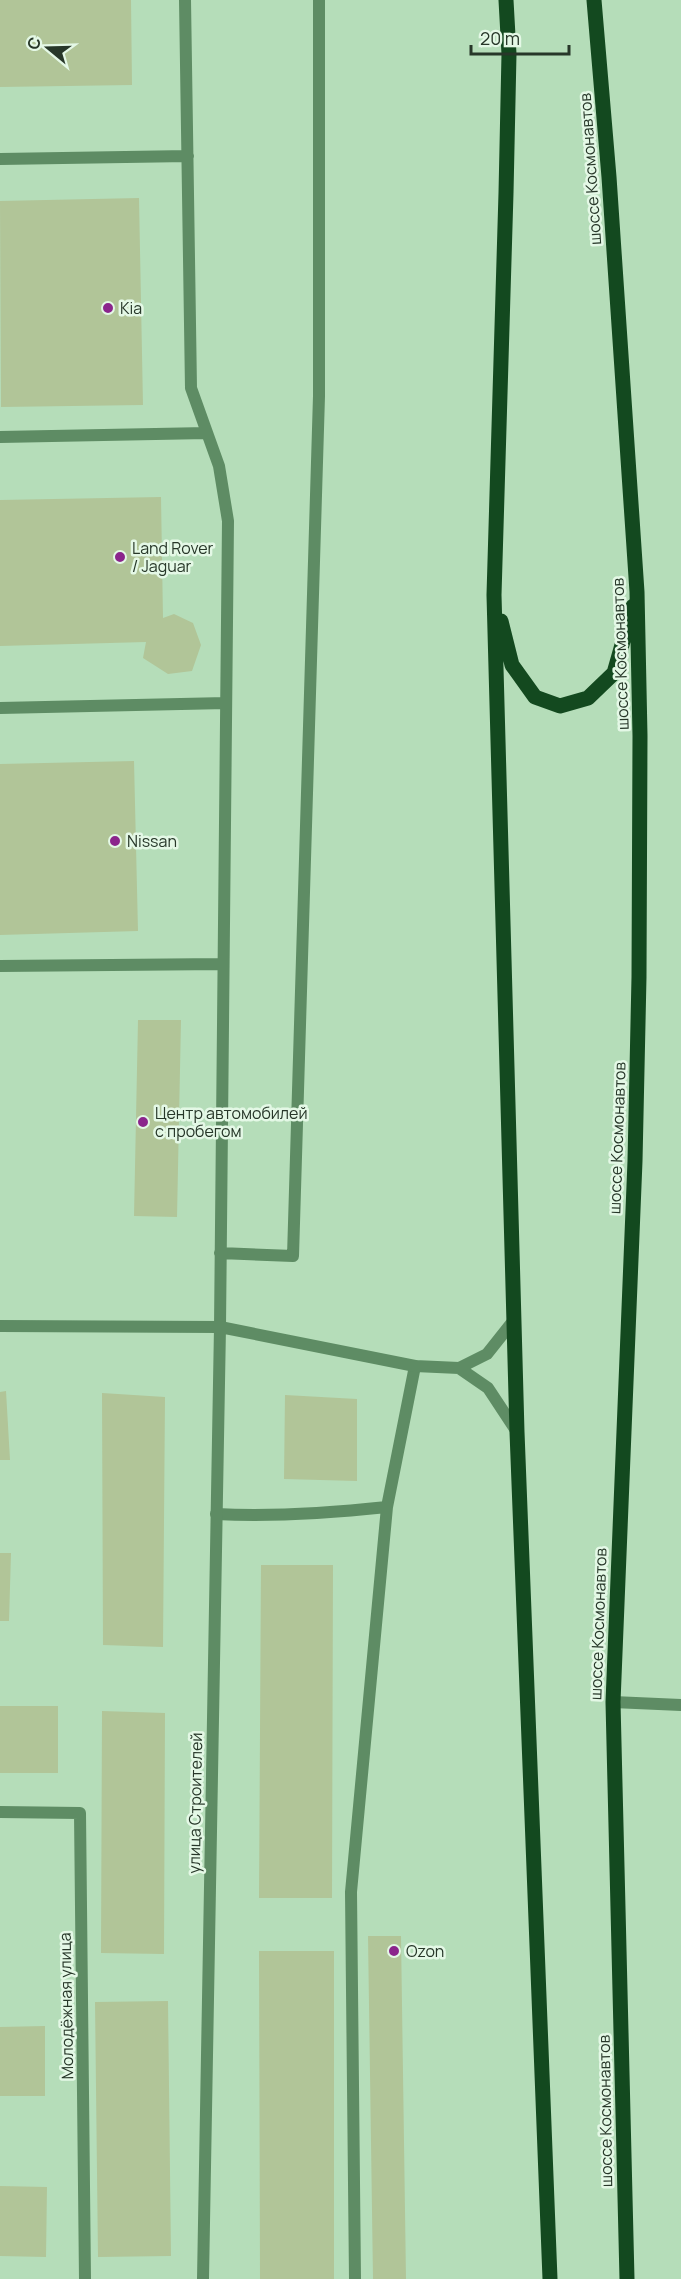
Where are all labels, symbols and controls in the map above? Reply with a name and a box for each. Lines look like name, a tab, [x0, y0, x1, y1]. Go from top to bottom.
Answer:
north arrow	[18, 18, 78, 78]
scale bar	[471, 18, 568, 56]
text: 20 m	[480, 26, 520, 50]
text: С	[21, 34, 46, 52]
street label: шоссе Космонавтов	[574, 92, 606, 246]
place label: Kia	[120, 297, 142, 319]
marker: Kia	[101, 301, 115, 315]
place label: Land Rover / Jaguar	[132, 537, 214, 577]
marker: Land Rover / Jaguar	[113, 550, 127, 564]
street label: шоссе Космонавтов	[606, 577, 634, 730]
place label: Nissan	[127, 830, 177, 852]
marker: Nissan	[108, 834, 122, 848]
street label: шоссе Космонавтов	[603, 1061, 631, 1214]
place label: Центр автомобилей с пробегом	[155, 1102, 308, 1142]
marker: Центр автомобилей с пробегом	[136, 1115, 150, 1129]
street label: шоссе Космонавтов	[584, 1547, 612, 1700]
street label: улица Строителей	[183, 1732, 207, 1874]
street label: Молодёжная улица	[54, 1932, 78, 2080]
place label: Ozon	[406, 1940, 444, 1962]
marker: Ozon	[387, 1944, 401, 1958]
street label: шоссе Космонавтов	[593, 2034, 617, 2187]

